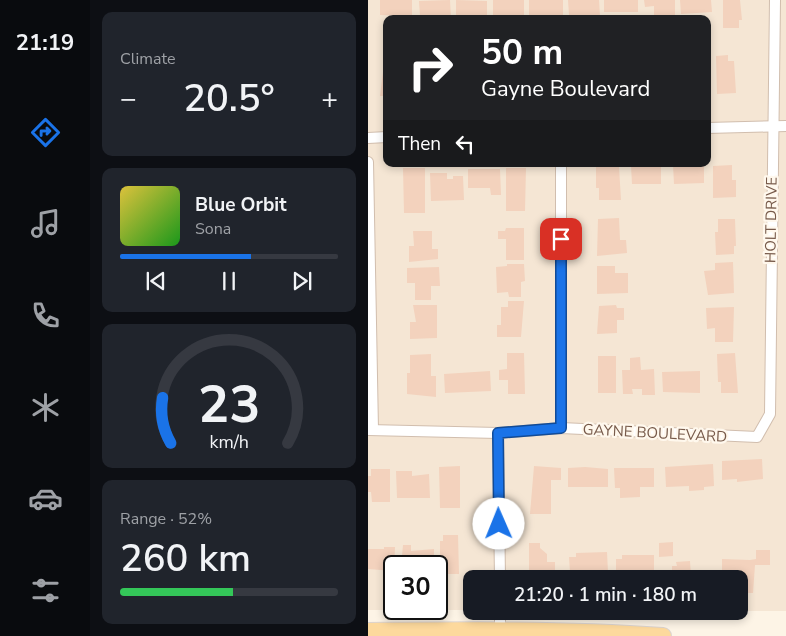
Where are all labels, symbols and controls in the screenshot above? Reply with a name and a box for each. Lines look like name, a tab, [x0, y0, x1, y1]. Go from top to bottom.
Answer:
text: 21:19	[16, 28, 74, 58]
text: 50 m	[481, 29, 563, 76]
icon: right	[398, 35, 463, 100]
text: Climate	[120, 48, 175, 70]
text: 20.5°	[183, 73, 275, 124]
text: Gayne Boulevard	[481, 74, 650, 104]
text: −	[120, 80, 137, 118]
text: +	[321, 80, 338, 118]
icon: directions	[28, 115, 63, 150]
icon: left	[451, 130, 479, 158]
text: Then	[398, 131, 441, 157]
street label: HOLT DRIVE	[760, 177, 782, 263]
text: Blue Orbit	[195, 192, 286, 218]
icon: music	[28, 206, 63, 241]
text: Sona	[195, 218, 231, 240]
pin	[540, 218, 582, 260]
icon: arrive	[547, 225, 575, 253]
icon: previous	[142, 267, 170, 295]
icon: pause	[215, 267, 243, 295]
icon: next	[288, 267, 316, 295]
icon: phone	[28, 298, 63, 333]
text: 23	[198, 369, 260, 440]
icon: climate	[28, 390, 63, 425]
street label: GAYNE BOULEVARD	[582, 419, 728, 447]
text: km/h	[209, 430, 249, 454]
icon: car	[28, 481, 63, 516]
position arrow	[472, 497, 524, 549]
text: Range · 52%	[120, 508, 212, 530]
text: 260 km	[120, 533, 251, 584]
speed limit sign: 30	[383, 555, 448, 620]
icon: filters	[28, 573, 63, 608]
text: 21:20 · 1 min · 180 m	[514, 582, 697, 608]

